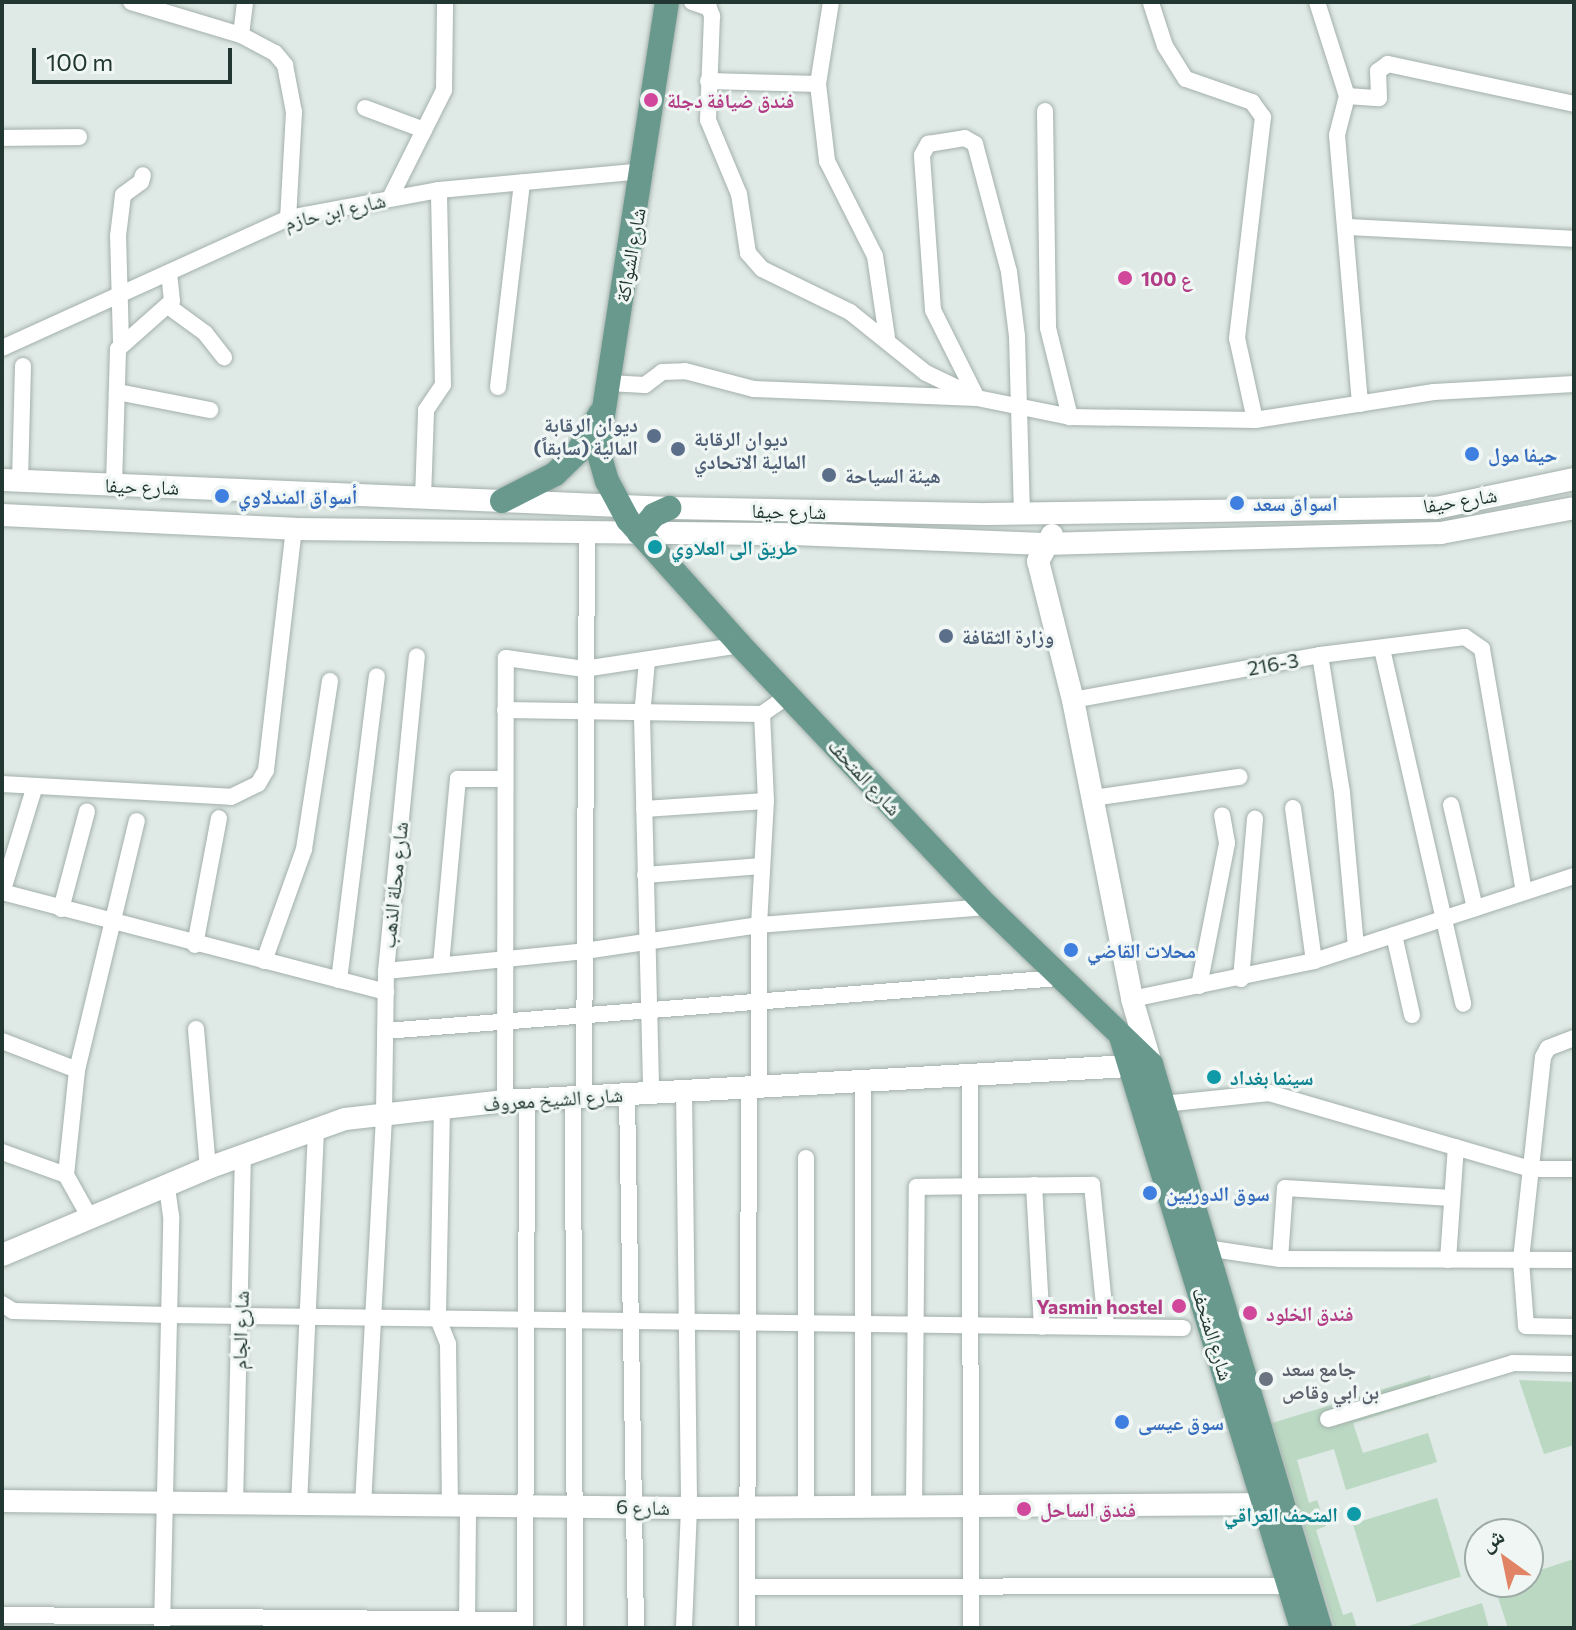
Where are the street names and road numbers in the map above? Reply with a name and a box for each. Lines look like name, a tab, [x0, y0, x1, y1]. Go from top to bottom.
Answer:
street label: شارع ابن حازم	[282, 188, 388, 234]
street label: شارع الشواكة	[610, 206, 650, 304]
street label: شارع حيفا	[104, 473, 180, 499]
street label: شارع حيفا	[1421, 482, 1499, 518]
street label: شارع حيفا	[752, 498, 826, 524]
street label: 216-3	[1245, 648, 1301, 680]
street label: شارع المتحف	[823, 734, 907, 820]
street label: شارع محلة الذهب	[375, 821, 413, 949]
street label: شارع الشيخ معروف	[482, 1082, 624, 1116]
street label: شارع المتحف	[1187, 1285, 1239, 1383]
street label: شارع الجام	[227, 1290, 253, 1370]
street label: شارع 6	[616, 1495, 670, 1519]

